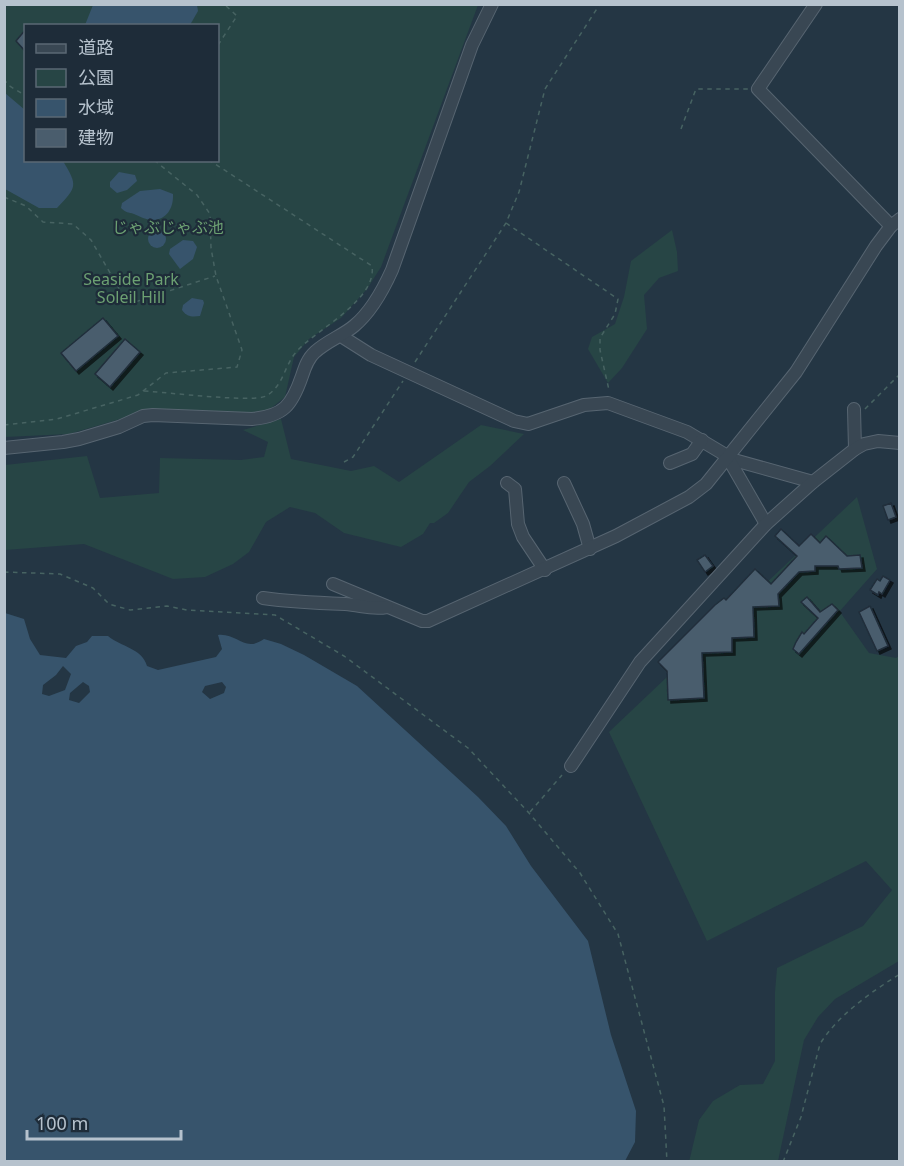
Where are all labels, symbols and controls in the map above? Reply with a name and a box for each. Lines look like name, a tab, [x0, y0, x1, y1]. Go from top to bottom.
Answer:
legend	[24, 24, 219, 162]
text: 道路	[78, 35, 114, 59]
text: 公園	[78, 65, 114, 89]
text: 水域	[78, 95, 114, 119]
text: 建物	[78, 125, 114, 149]
park label: じゃぶじゃぶ池	[112, 216, 224, 238]
park label: Seaside Park Soleil Hill	[83, 268, 179, 308]
scale bar	[27, 1103, 182, 1141]
text: 100 m	[36, 1111, 88, 1135]

